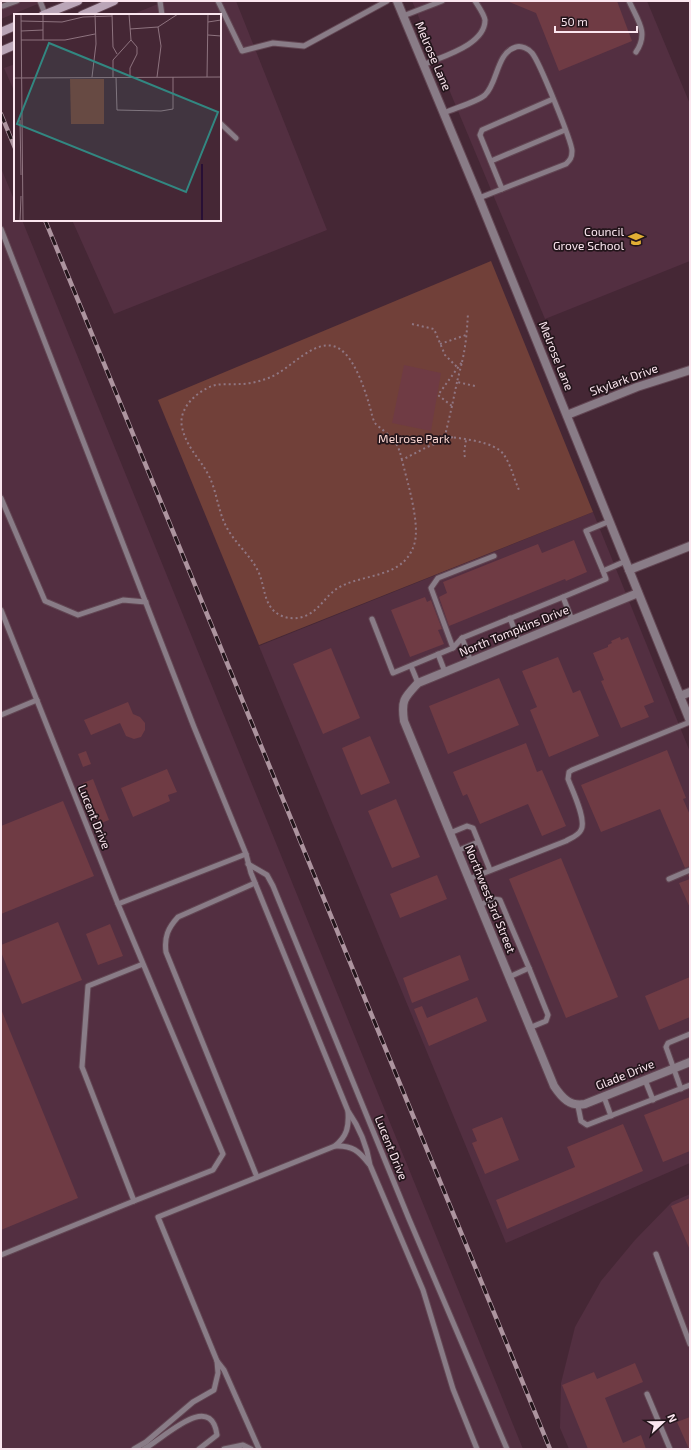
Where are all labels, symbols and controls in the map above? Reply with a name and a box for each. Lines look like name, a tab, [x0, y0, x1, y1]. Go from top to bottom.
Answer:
scale bar	[555, 8, 637, 34]
inset map	[14, 14, 221, 221]
text: 50 m	[561, 14, 588, 28]
street label: Melrose Lane	[413, 19, 455, 92]
place label: Council Grove School	[553, 224, 624, 252]
school or university icon: Council Grove School	[627, 230, 645, 248]
street label: Melrose Lane	[537, 319, 577, 392]
street label: Skylark Drive	[588, 360, 660, 398]
park label: Melrose Park	[378, 431, 450, 445]
street label: North Tompkins Drive	[457, 602, 571, 659]
street label: Lucent Drive	[76, 783, 114, 851]
street label: Northwest 3rd Street	[463, 842, 519, 955]
street label: Glade Drive	[593, 1056, 656, 1092]
street label: Lucent Drive	[373, 1114, 411, 1182]
north arrow	[643, 1402, 683, 1442]
text: N	[665, 1412, 680, 1424]

